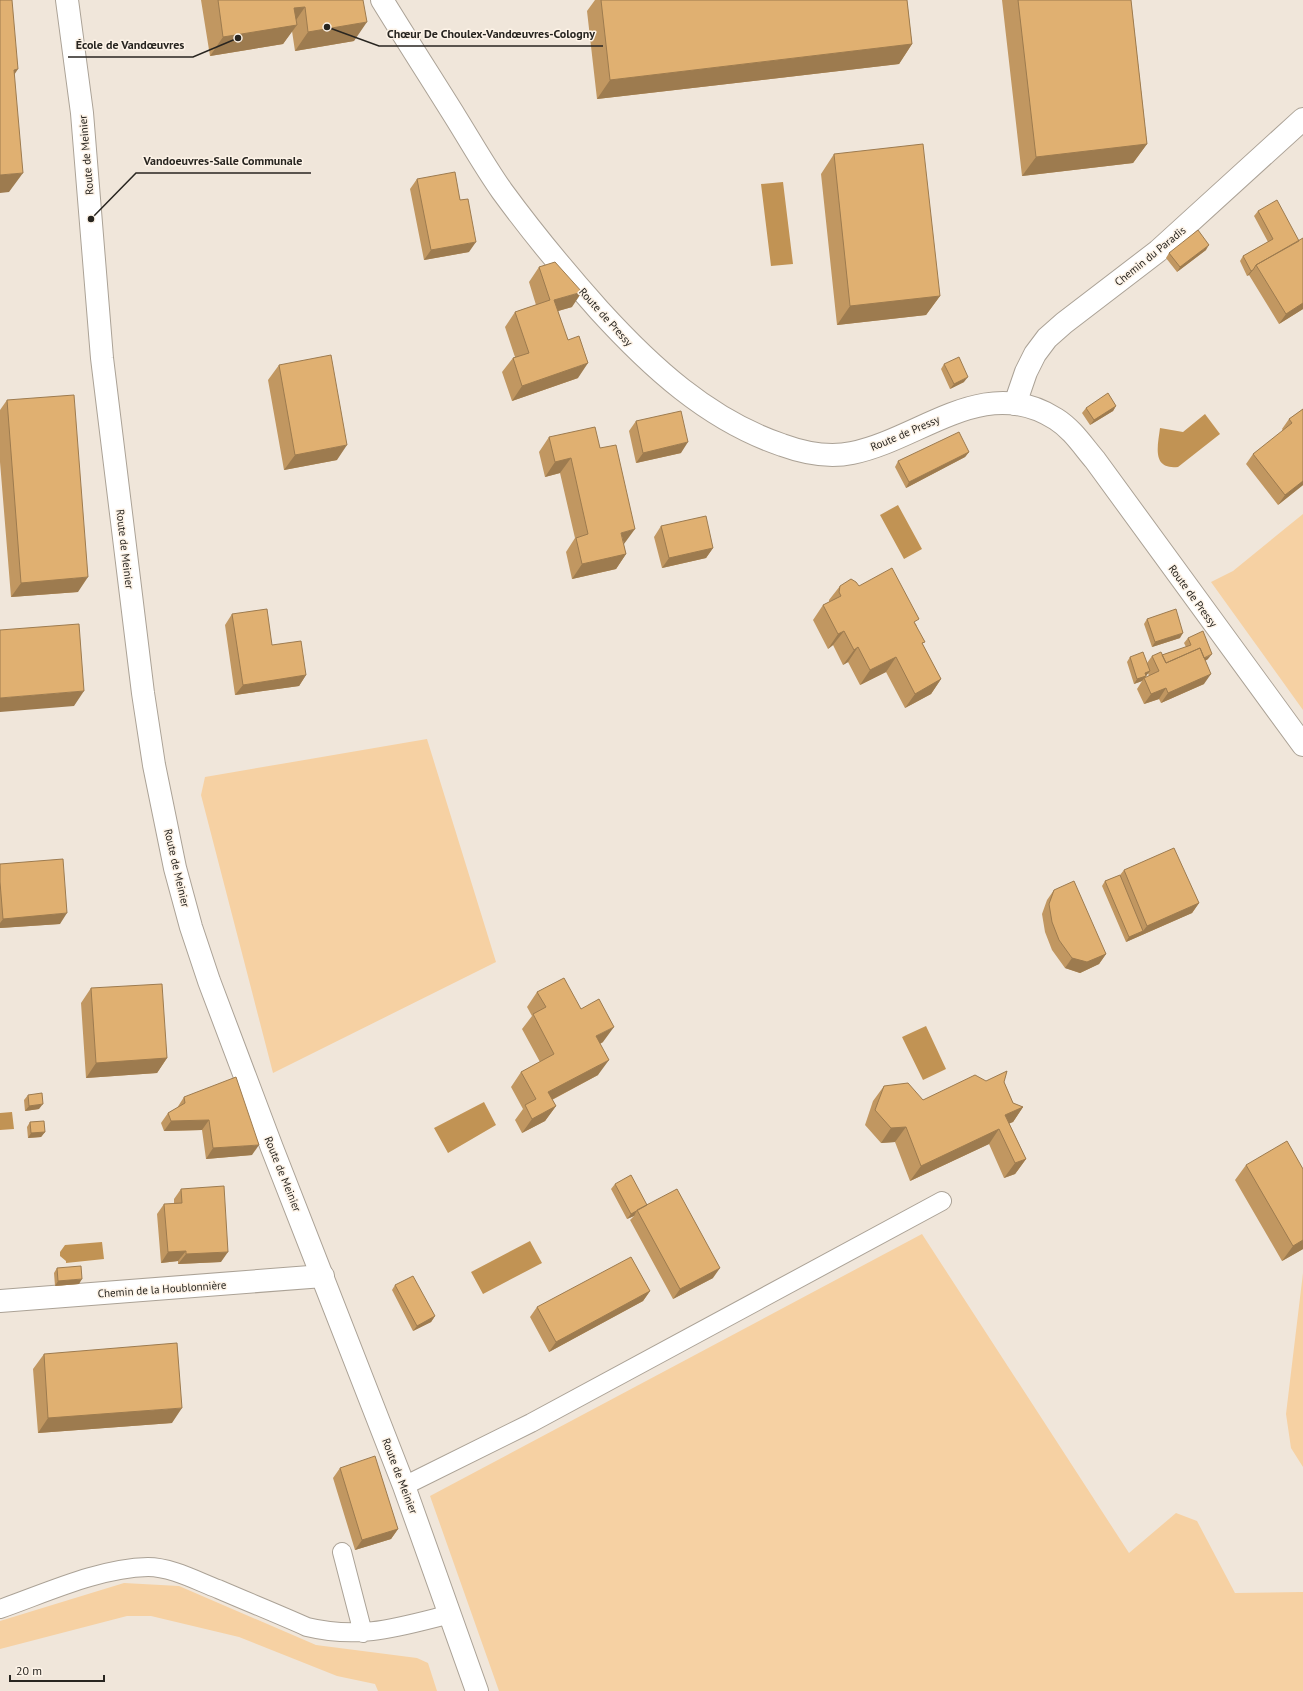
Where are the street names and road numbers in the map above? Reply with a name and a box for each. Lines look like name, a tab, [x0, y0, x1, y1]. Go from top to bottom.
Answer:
street label: Route de Meinier	[76, 114, 96, 195]
street label: Chemin du Paradis	[1112, 223, 1189, 289]
street label: Route de Pressy	[576, 285, 637, 350]
street label: Route de Pressy	[868, 412, 943, 454]
street label: Route de Meinier	[113, 508, 137, 590]
street label: Route de Pressy	[1166, 562, 1221, 631]
street label: Route de Meinier	[161, 827, 193, 909]
street label: Route de Meinier	[262, 1134, 305, 1214]
street label: Chemin de la Houblonnière	[97, 1277, 227, 1300]
street label: Route de Meinier	[379, 1436, 421, 1516]

